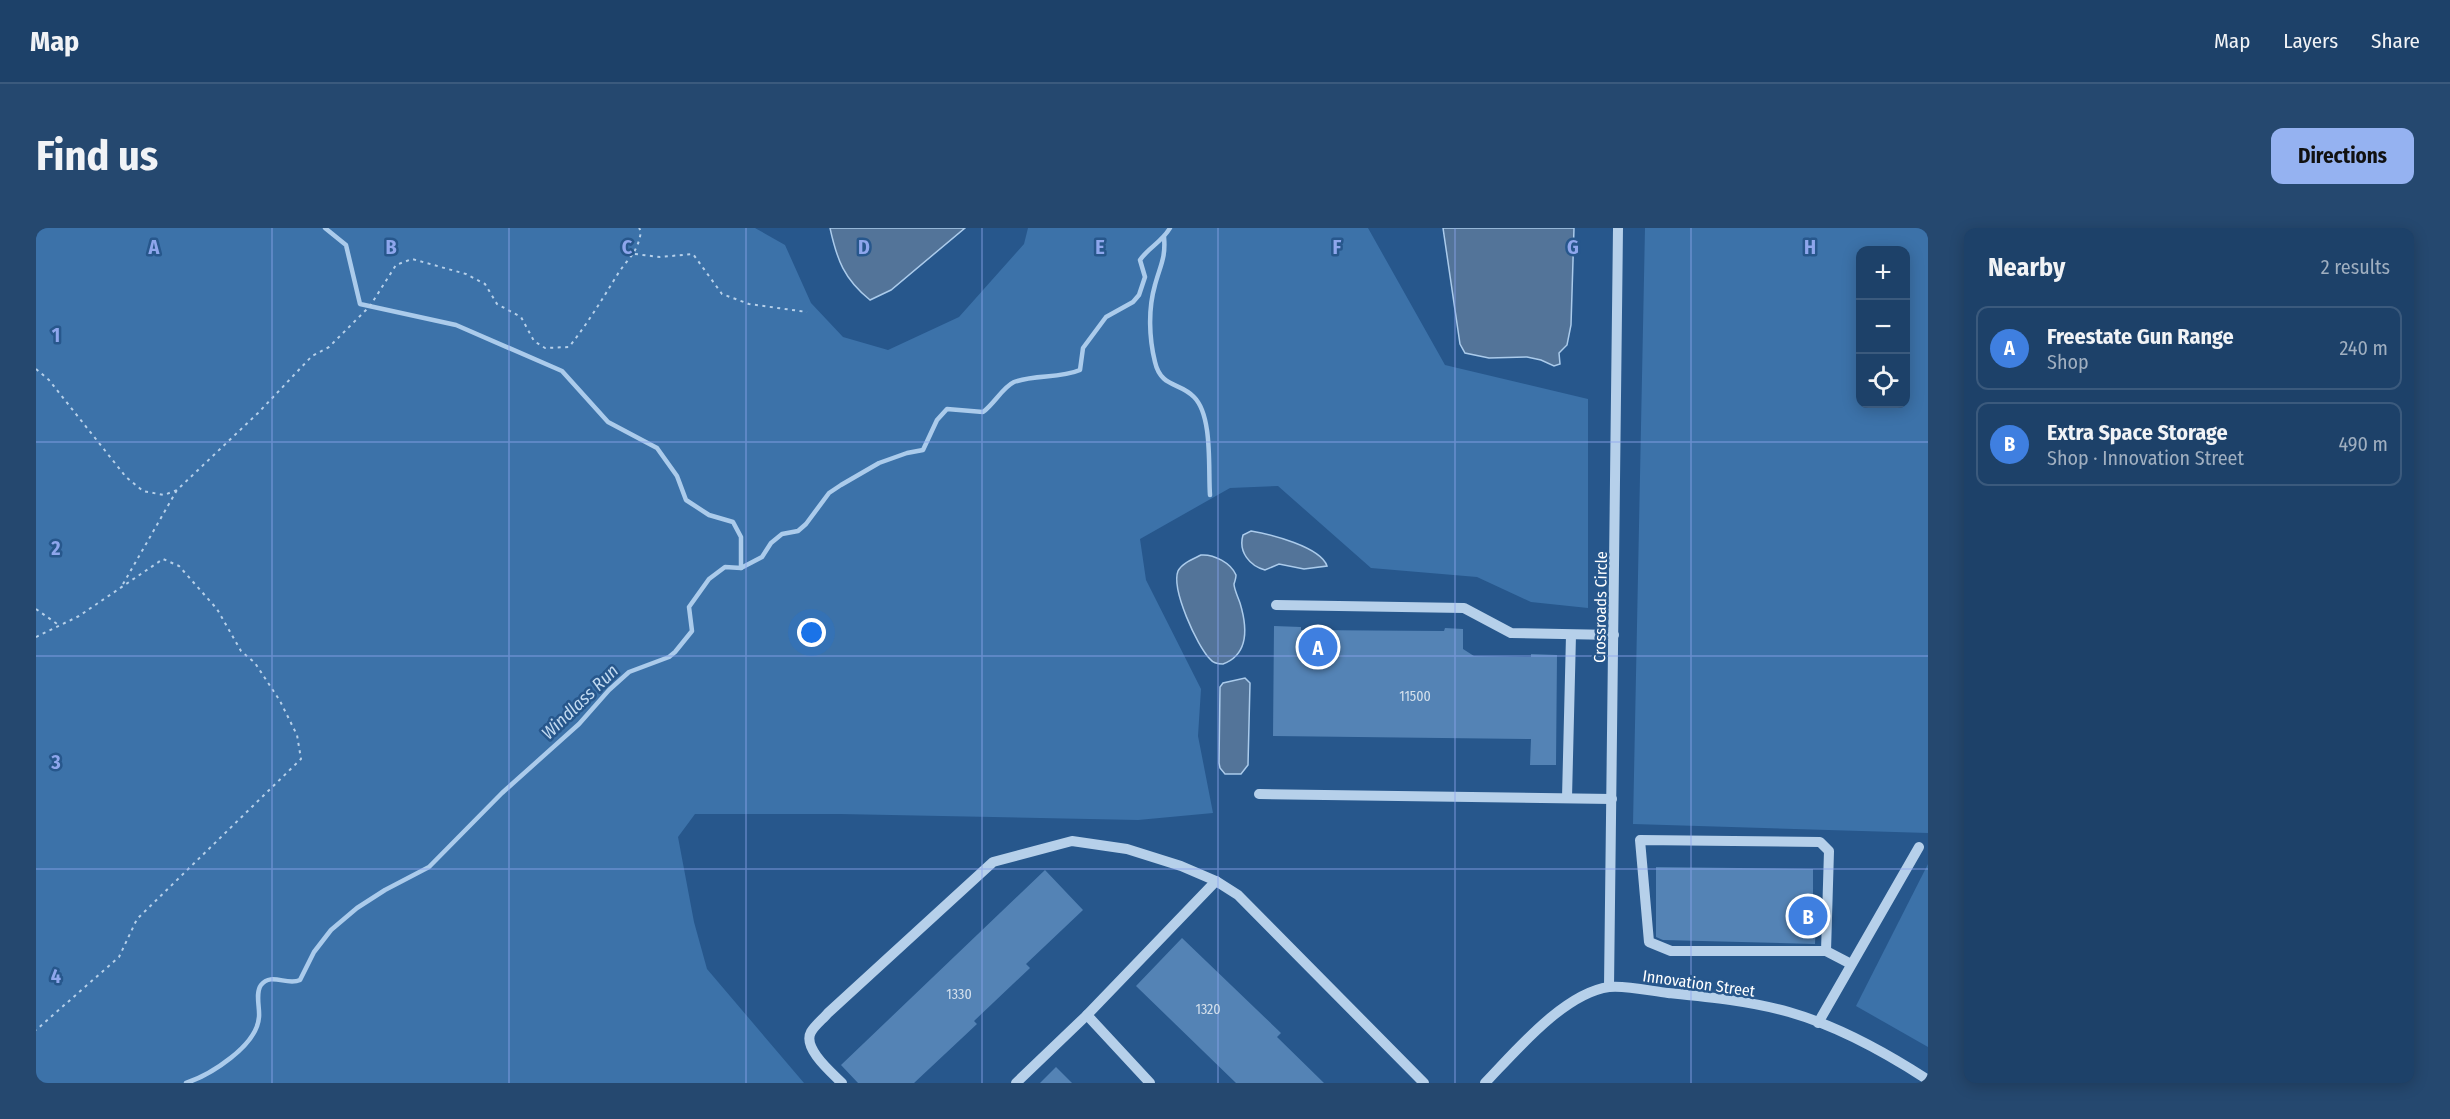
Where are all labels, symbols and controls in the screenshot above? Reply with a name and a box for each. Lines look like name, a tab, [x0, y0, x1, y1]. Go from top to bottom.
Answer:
text: Map	[30, 25, 79, 58]
text: Map	[2214, 28, 2250, 54]
text: Layers	[2283, 28, 2338, 54]
text: Share	[2371, 28, 2420, 54]
button: Directions	[2271, 128, 2414, 184]
text: Find us	[36, 131, 158, 181]
text: A	[148, 235, 161, 259]
text: B	[385, 235, 397, 259]
text: C	[622, 235, 633, 259]
text: D	[858, 235, 870, 259]
text: E	[1095, 235, 1105, 259]
text: F	[1333, 235, 1342, 259]
text: G	[1567, 235, 1579, 259]
text: H	[1804, 235, 1816, 259]
map controls	[1856, 246, 1910, 408]
button: +	[1856, 246, 1910, 300]
text: Nearby	[1988, 252, 2065, 283]
text: 2 results	[2321, 255, 2390, 279]
button: −	[1856, 300, 1910, 354]
text: 1	[52, 323, 60, 347]
text: Freestate Gun Range	[2047, 323, 2234, 350]
text: A	[2004, 336, 2015, 360]
text: 240 m	[2339, 336, 2388, 360]
text: Shop	[2047, 350, 2089, 374]
button: locate	[1856, 354, 1910, 408]
text: Extra Space Storage	[2047, 419, 2228, 446]
text: B	[2004, 432, 2015, 456]
text: 490 m	[2338, 432, 2388, 456]
text: Shop · Innovation Street	[2047, 446, 2244, 470]
text: 2	[50, 536, 61, 560]
street label: Crossroads Circle	[1590, 551, 1611, 663]
your location	[797, 618, 826, 647]
pin: A	[1298, 624, 1338, 670]
water label: Windlass Run	[537, 660, 623, 744]
house number: 11500	[1399, 688, 1431, 705]
text: 3	[50, 750, 61, 774]
pin: B	[1788, 894, 1828, 938]
text: 4	[51, 964, 61, 988]
street label: Innovation Street	[1641, 966, 1757, 1001]
house number: 1330	[946, 986, 972, 1003]
house number: 1320	[1195, 1001, 1221, 1018]

